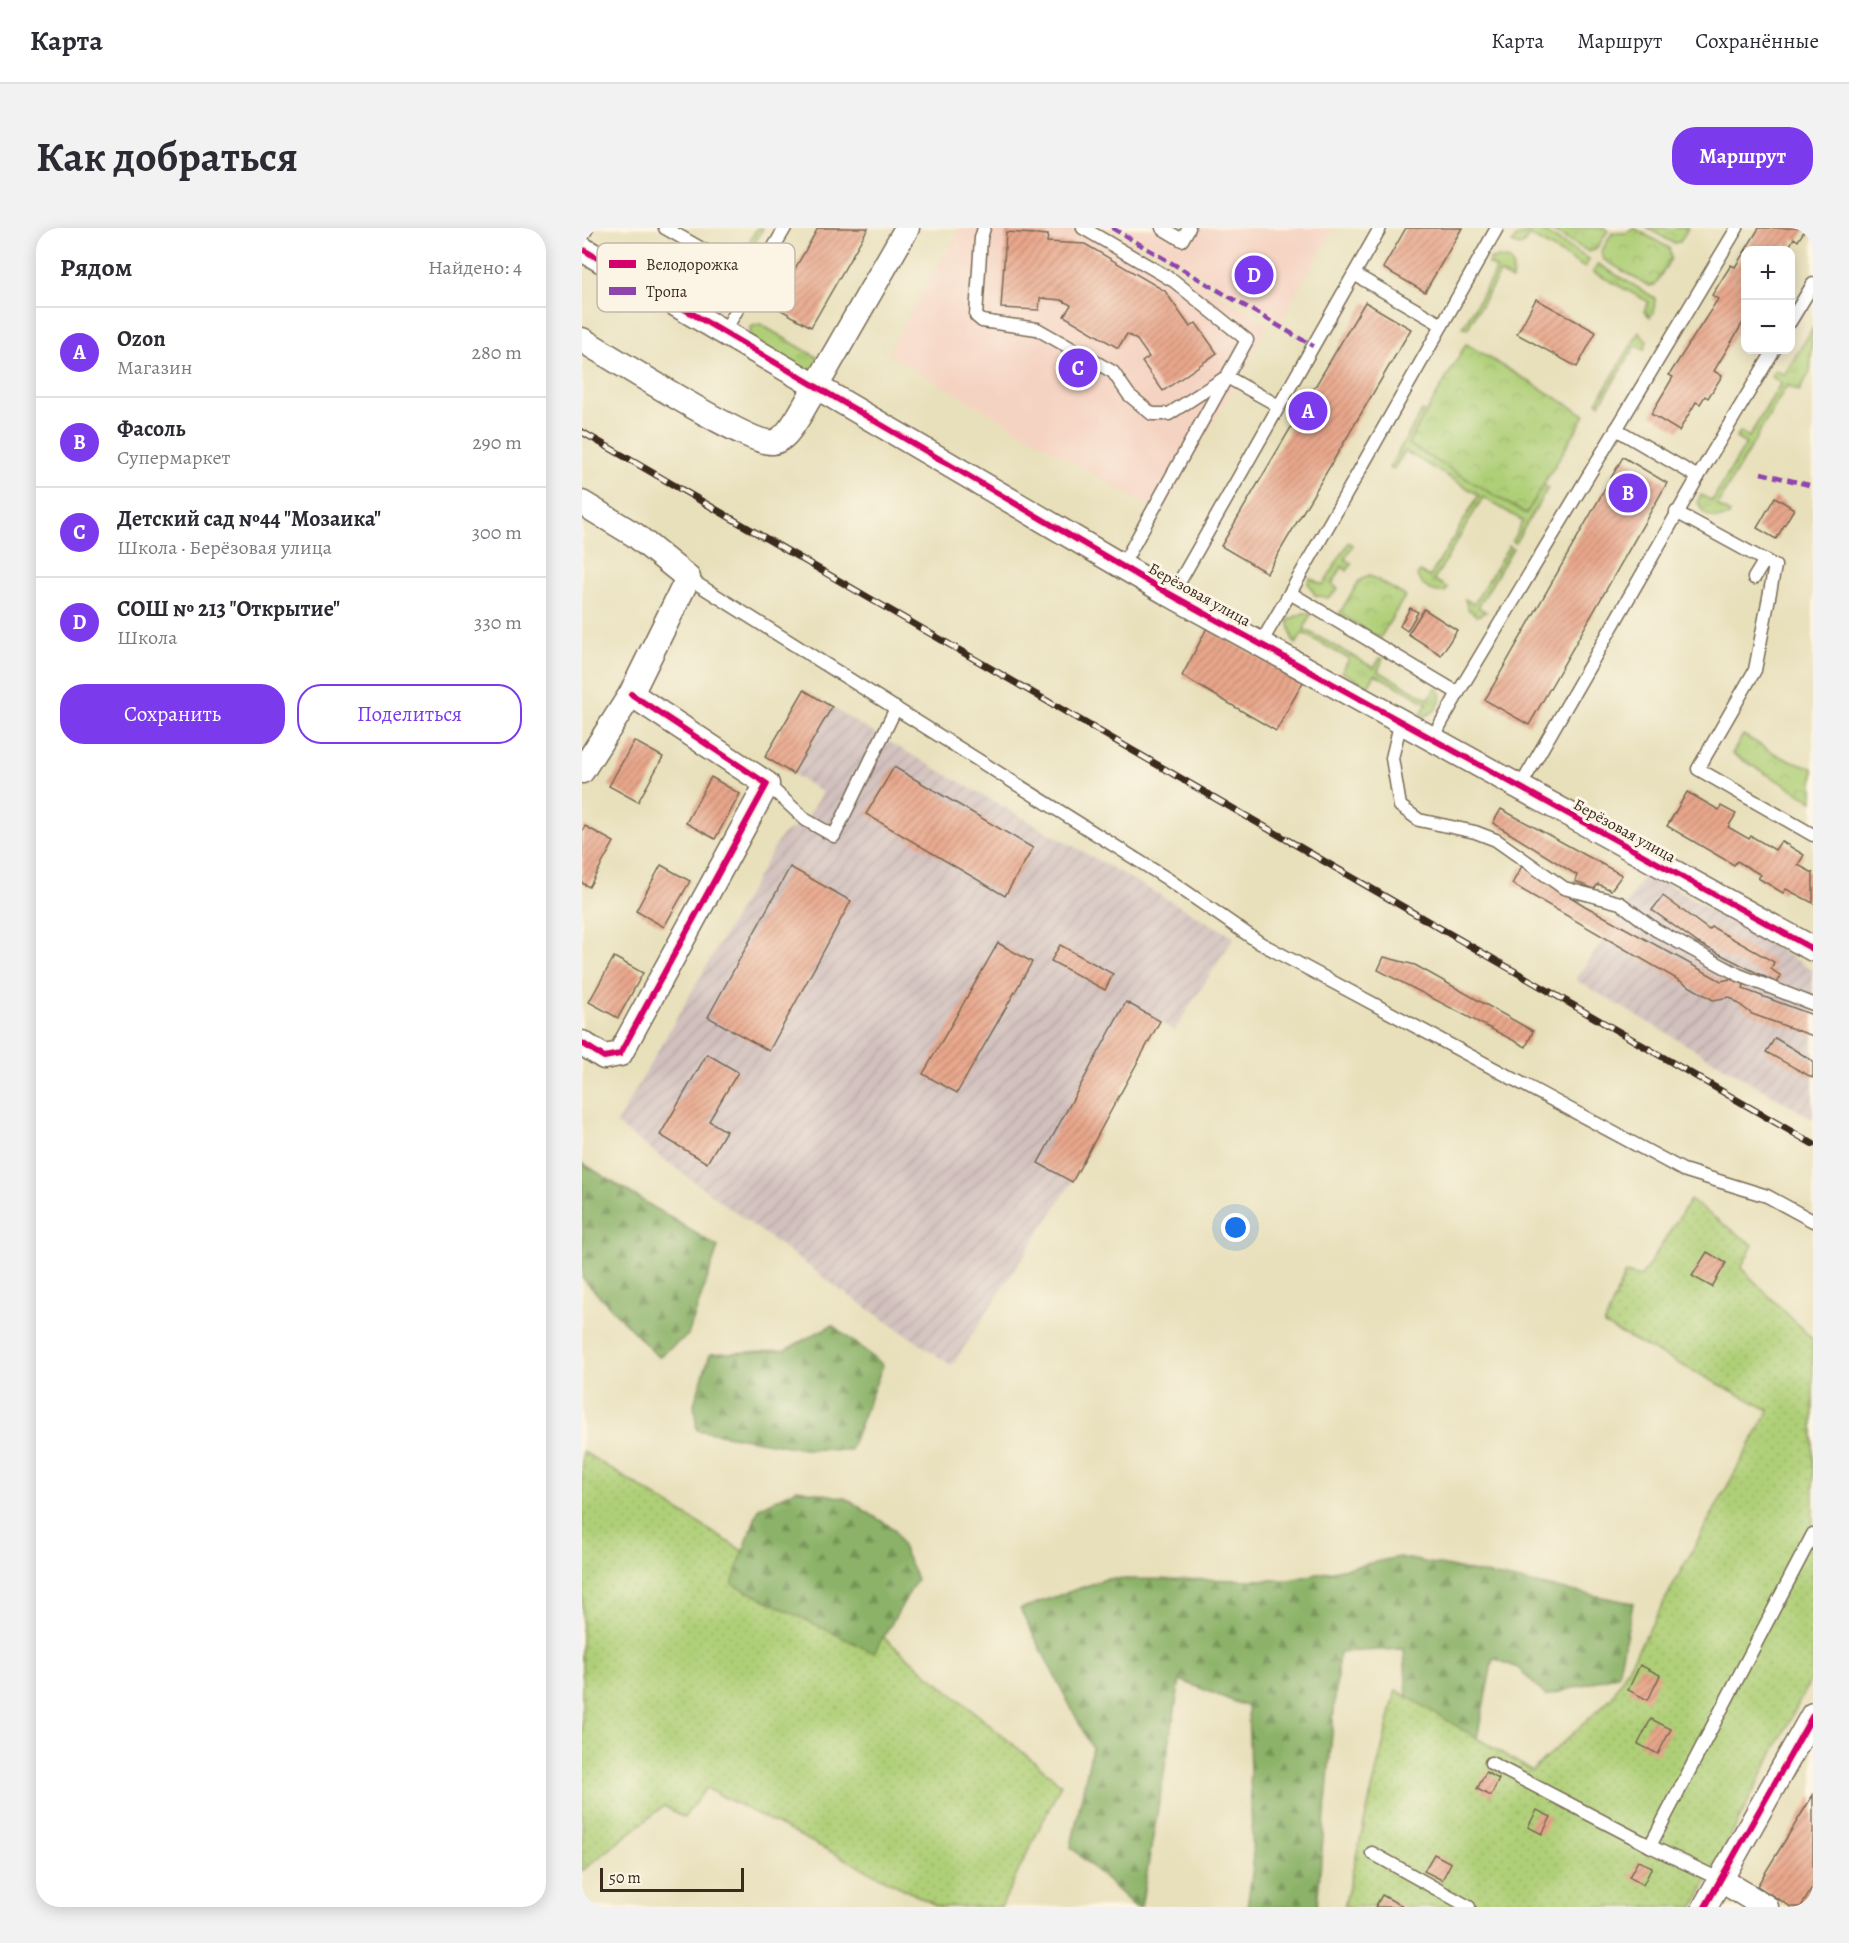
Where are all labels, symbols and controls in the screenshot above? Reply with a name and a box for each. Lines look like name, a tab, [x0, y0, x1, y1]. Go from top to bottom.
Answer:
text: Карта	[30, 22, 103, 60]
text: Карта	[1491, 27, 1544, 55]
text: Маршрут	[1577, 27, 1662, 55]
text: Сохранённые	[1695, 27, 1819, 55]
button: Маршрут	[1672, 127, 1813, 185]
text: Как добраться	[36, 128, 298, 185]
legend	[597, 243, 795, 312]
map controls	[1741, 246, 1795, 354]
button: +	[1741, 246, 1795, 300]
text: Рядом	[60, 250, 132, 285]
pin: D	[1234, 252, 1274, 298]
text: Найдено: 4	[428, 254, 522, 281]
text: Велодорожка	[646, 254, 739, 276]
text: Тропа	[646, 281, 688, 303]
button: −	[1741, 300, 1795, 354]
text: Ozon	[117, 324, 166, 354]
text: A	[73, 339, 86, 366]
text: 280 m	[472, 339, 522, 366]
pin: C	[1058, 346, 1098, 390]
text: Магазин	[117, 354, 192, 381]
pin: A	[1288, 388, 1328, 434]
text: Фасоль	[117, 414, 186, 444]
text: B	[73, 429, 86, 456]
text: 290 m	[472, 429, 522, 456]
text: Супермаркет	[117, 444, 231, 471]
pin: B	[1608, 470, 1648, 516]
text: Детский сад №44 "Мозаика"	[117, 504, 381, 534]
text: C	[73, 519, 86, 546]
text: 300 m	[472, 519, 522, 546]
text: Школа · Берёзовая улица	[117, 534, 332, 561]
street label: Берёзовая улица	[1144, 558, 1255, 632]
text: СОШ № 213 "Открытие"	[117, 594, 340, 624]
text: D	[73, 609, 86, 636]
text: 330 m	[474, 609, 522, 636]
text: Школа	[117, 624, 177, 651]
button: Сохранить	[60, 684, 285, 744]
button: Поделиться	[297, 684, 522, 744]
street label: Берёзовая улица	[1569, 794, 1680, 868]
your location	[1221, 1213, 1250, 1242]
scale bar	[600, 1865, 744, 1892]
text: 50 m	[609, 1867, 641, 1889]

